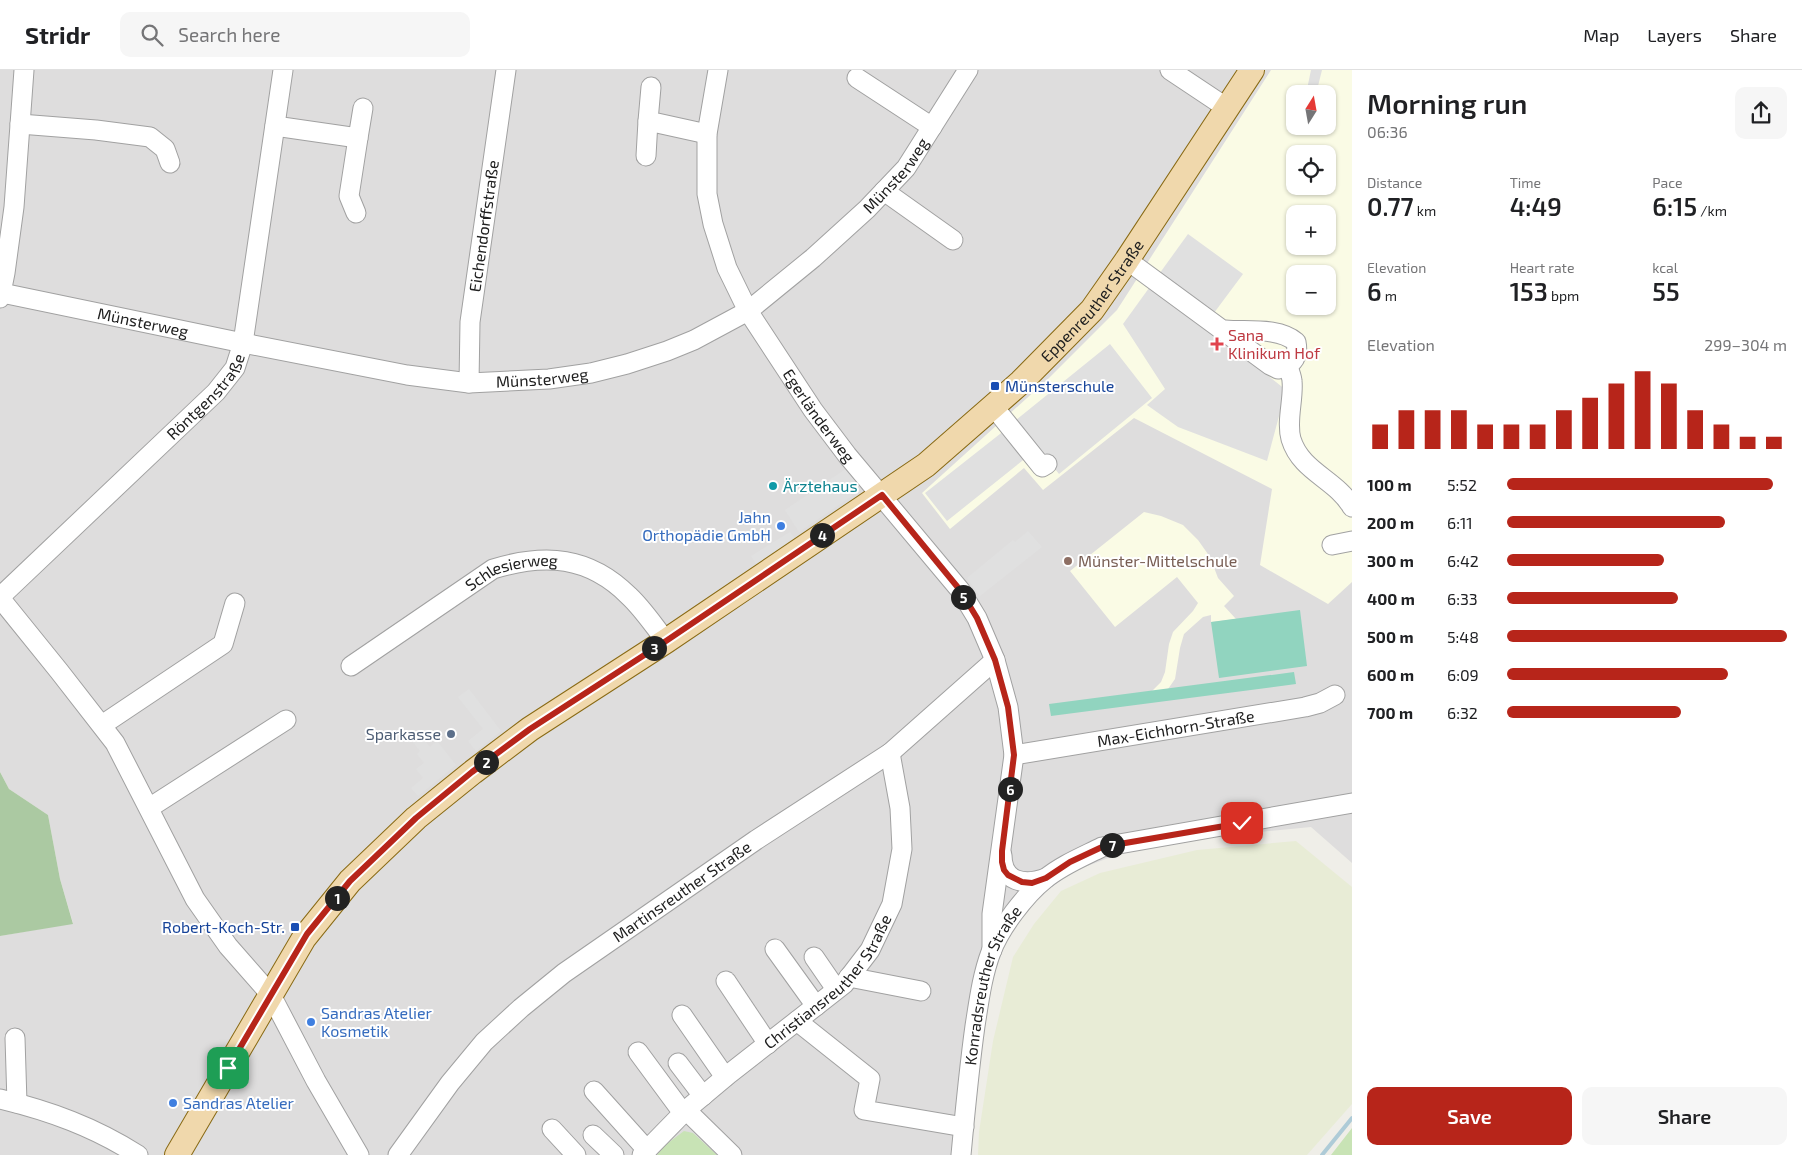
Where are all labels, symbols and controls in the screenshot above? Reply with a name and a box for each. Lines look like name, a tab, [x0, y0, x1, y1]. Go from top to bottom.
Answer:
search box	[120, 12, 470, 57]
text: Stridr	[25, 20, 90, 49]
icon: search	[138, 21, 166, 49]
text: Search here	[178, 23, 280, 46]
text: Map	[1583, 24, 1619, 46]
text: Layers	[1647, 24, 1702, 46]
text: Share	[1730, 24, 1777, 46]
north arrow	[1286, 85, 1336, 135]
map controls	[1286, 85, 1336, 315]
text: Morning run	[1367, 86, 1527, 120]
button: share	[1735, 87, 1787, 139]
text: 06:36	[1367, 122, 1408, 141]
street label: Münsterweg	[858, 134, 932, 217]
button: locate	[1286, 145, 1336, 195]
street label: Eichendorffstraße	[464, 159, 502, 293]
text: Distance	[1367, 174, 1422, 191]
text: Time	[1510, 174, 1541, 191]
text: Pace	[1652, 174, 1682, 191]
text: 0.77	[1367, 191, 1414, 221]
text: 4:49	[1510, 191, 1562, 221]
text: 6:15	[1652, 191, 1697, 221]
text: km	[1414, 202, 1436, 219]
text: /km	[1697, 202, 1727, 219]
button: +	[1286, 205, 1336, 255]
street label: Eppenreuther Straße	[1036, 236, 1147, 366]
text: Elevation	[1367, 259, 1426, 276]
text: Heart rate	[1510, 259, 1574, 276]
text: kcal	[1652, 259, 1678, 276]
button: −	[1286, 265, 1336, 315]
text: 6	[1367, 276, 1382, 306]
text: 153	[1510, 276, 1548, 306]
text: 55	[1652, 276, 1680, 306]
text: m	[1382, 287, 1397, 304]
text: bpm	[1548, 287, 1579, 304]
street label: Münsterweg	[96, 303, 190, 340]
place label: Sana Klinikum Hof	[1228, 325, 1321, 362]
text: Elevation	[1367, 335, 1435, 354]
text: 299–304 m	[1704, 335, 1787, 354]
marker: Sana Klinikum Hof	[1210, 337, 1224, 351]
street label: Röntgenstraße	[162, 351, 248, 443]
street label: Münsterweg	[496, 364, 589, 391]
street label: Egerländerweg	[780, 365, 859, 466]
place label: Münsterschule	[1005, 376, 1114, 395]
marker: Münsterschule	[989, 380, 1001, 392]
text: 100 m	[1367, 475, 1412, 494]
text: 5:52	[1447, 475, 1477, 494]
place label: Ärztehaus	[783, 476, 858, 495]
marker: Ärztehaus	[767, 480, 779, 492]
place label: Jahn Orthopädie GmbH	[642, 507, 771, 544]
text: 200 m	[1367, 513, 1414, 532]
text: 6:11	[1447, 513, 1473, 532]
marker: Jahn Orthopädie GmbH	[775, 520, 787, 532]
pin: 4	[810, 522, 834, 548]
text: 4	[818, 527, 827, 544]
street label: Schlesierweg	[461, 550, 558, 594]
place label: Münster-Mittelschule	[1078, 551, 1237, 570]
text: 300 m	[1367, 551, 1414, 570]
text: 6:42	[1447, 551, 1479, 570]
marker: Münster-Mittelschule	[1062, 555, 1074, 567]
pin: 5	[950, 584, 976, 610]
text: 5	[960, 589, 967, 606]
text: 400 m	[1367, 589, 1415, 608]
text: 6:33	[1447, 589, 1478, 608]
text: 500 m	[1367, 627, 1414, 646]
text: 5:48	[1447, 627, 1479, 646]
pin: 3	[642, 636, 666, 660]
text: 3	[651, 640, 658, 657]
text: 600 m	[1367, 665, 1414, 684]
text: 6:09	[1447, 665, 1479, 684]
text: 700 m	[1367, 703, 1413, 722]
text: 6:32	[1447, 703, 1478, 722]
street label: Max-Eichhorn-Straße	[1096, 706, 1256, 750]
place label: Sparkasse	[366, 724, 441, 743]
marker: Sparkasse	[445, 728, 457, 740]
pin: 2	[474, 750, 498, 774]
text: 2	[482, 754, 491, 771]
pin: 6	[998, 776, 1022, 802]
text: 6	[1006, 781, 1015, 798]
pin	[1221, 802, 1263, 844]
icon: check	[1228, 809, 1256, 837]
pin: 7	[1100, 832, 1124, 858]
street label: Martinsreuther Straße	[609, 837, 754, 946]
text: 7	[1109, 837, 1116, 854]
pin: 1	[324, 886, 350, 910]
text: 1	[334, 890, 341, 907]
street label: Konradsreuther Straße	[960, 901, 1025, 1066]
street label: Christiansreuther Straße	[760, 911, 895, 1052]
place label: Robert-Koch-Str.	[162, 917, 285, 936]
marker: Robert-Koch-Str.	[289, 921, 301, 933]
place label: Sandras Atelier Kosmetik	[321, 1003, 433, 1040]
marker: Sandras Atelier Kosmetik	[305, 1016, 317, 1028]
pin	[207, 1047, 249, 1089]
icon: arrive	[214, 1054, 242, 1082]
button: Save	[1367, 1087, 1572, 1145]
button: Share	[1582, 1087, 1787, 1145]
place label: Sandras Atelier	[183, 1093, 295, 1112]
marker: Sandras Atelier	[167, 1097, 179, 1109]

